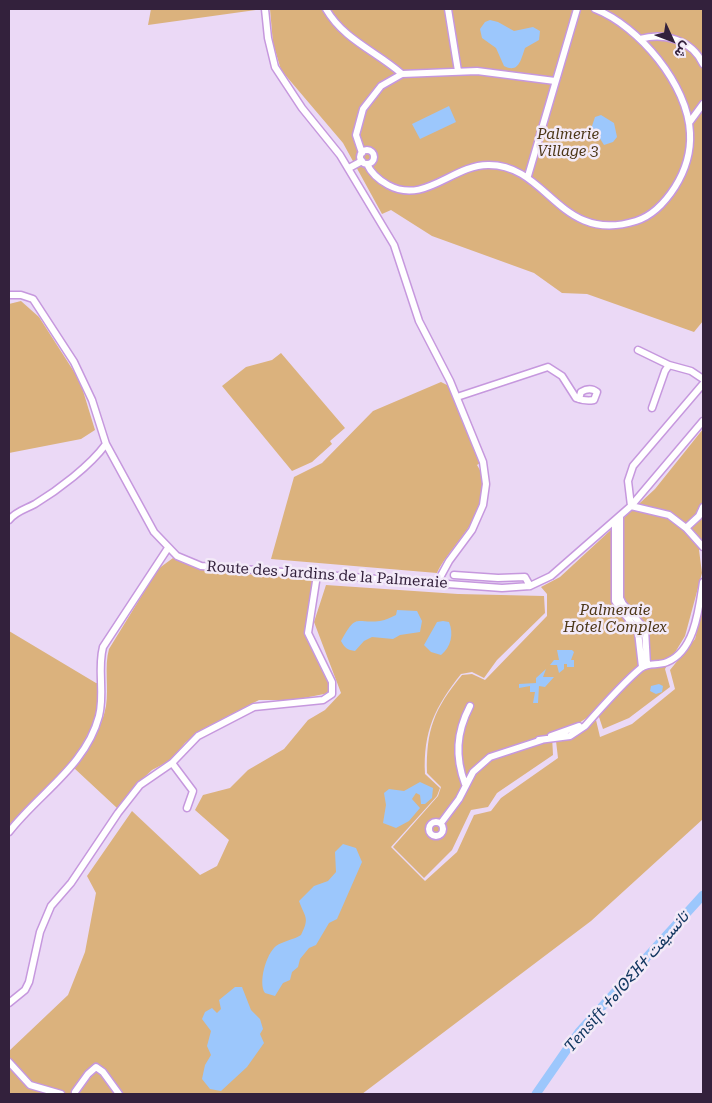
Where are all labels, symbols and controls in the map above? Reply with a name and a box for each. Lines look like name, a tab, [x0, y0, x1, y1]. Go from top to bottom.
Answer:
north arrow	[647, 15, 697, 65]
text: ش	[671, 39, 695, 62]
park label: Palmerie Village 3	[537, 126, 599, 161]
street label: Route des Jardins de la Palmeraie	[206, 558, 448, 592]
park label: Palmeraie Hotel Complex	[563, 602, 667, 637]
water label: Tensift ⵜⴰⵏⵙⵉⴼⵜ تانسيفت	[561, 908, 693, 1056]

